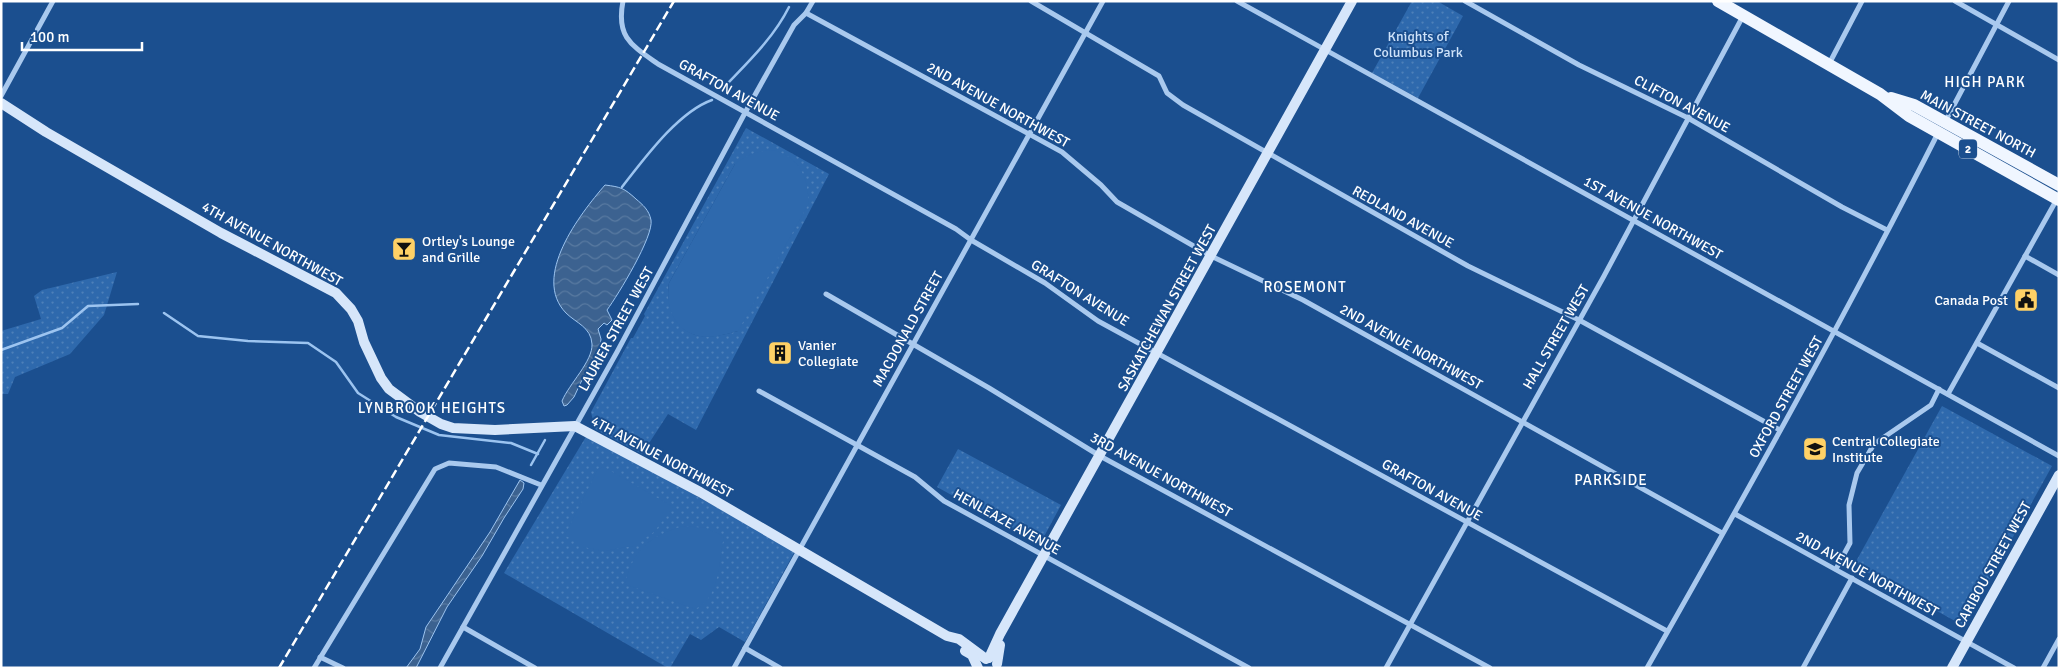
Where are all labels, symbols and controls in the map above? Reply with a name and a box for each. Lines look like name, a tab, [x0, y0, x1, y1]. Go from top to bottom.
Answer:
scale bar	[22, 20, 142, 52]
text: 100 m	[30, 28, 70, 46]
park label: Knights of Columbus Park	[1373, 28, 1463, 61]
street label: GRAFTON AVENUE	[676, 55, 782, 125]
street label: 2ND AVENUE NORTHWEST	[924, 59, 1072, 151]
street label: CLIFTON AVENUE	[1631, 72, 1733, 136]
district label: HIGH PARK	[1944, 73, 2026, 91]
street label: MAIN STREET NORTH	[1917, 86, 2039, 162]
road number: 2	[1959, 140, 1977, 158]
street label: 1ST AVENUE NORTHWEST	[1581, 173, 1725, 263]
street label: REDLAND AVENUE	[1349, 182, 1457, 252]
street label: 4TH AVENUE NORTHWEST	[199, 198, 345, 290]
street label: SASKATCHEWAN STREET WEST	[1114, 222, 1220, 394]
place label: Ortley's Lounge and Grille	[422, 233, 515, 266]
bar icon: Ortley's Lounge and Grille	[391, 236, 417, 262]
street label: GRAFTON AVENUE	[1028, 256, 1132, 330]
street label: LAURIER STREET WEST	[575, 264, 657, 394]
street label: MACDONALD STREET	[869, 268, 947, 390]
district label: ROSEMONT	[1263, 278, 1347, 296]
street label: HALL STREET WEST	[1519, 282, 1593, 392]
public building icon: Canada Post	[2013, 287, 2039, 313]
place label: Canada Post	[1934, 292, 2008, 309]
street label: 2ND AVENUE NORTHWEST	[1337, 301, 1485, 393]
street label: OXFORD STREET WEST	[1745, 333, 1827, 461]
place label: Vanier Collegiate	[798, 337, 858, 370]
building icon: Vanier Collegiate	[767, 340, 793, 366]
district label: LYNBROOK HEIGHTS	[358, 399, 506, 417]
street label: 4TH AVENUE NORTHWEST	[588, 412, 736, 502]
street label: 3RD AVENUE NORTHWEST	[1087, 429, 1235, 521]
place label: Central Collegiate Institute	[1832, 433, 1940, 466]
school or university icon: Central Collegiate Institute	[1802, 436, 1828, 462]
street label: GRAFTON AVENUE	[1379, 455, 1485, 525]
district label: PARKSIDE	[1574, 471, 1648, 489]
street label: HENLEAZE AVENUE	[950, 485, 1064, 559]
street label: CARIBOU STREET WEST	[1951, 499, 2035, 631]
street label: 2ND AVENUE NORTHWEST	[1793, 528, 1941, 620]

